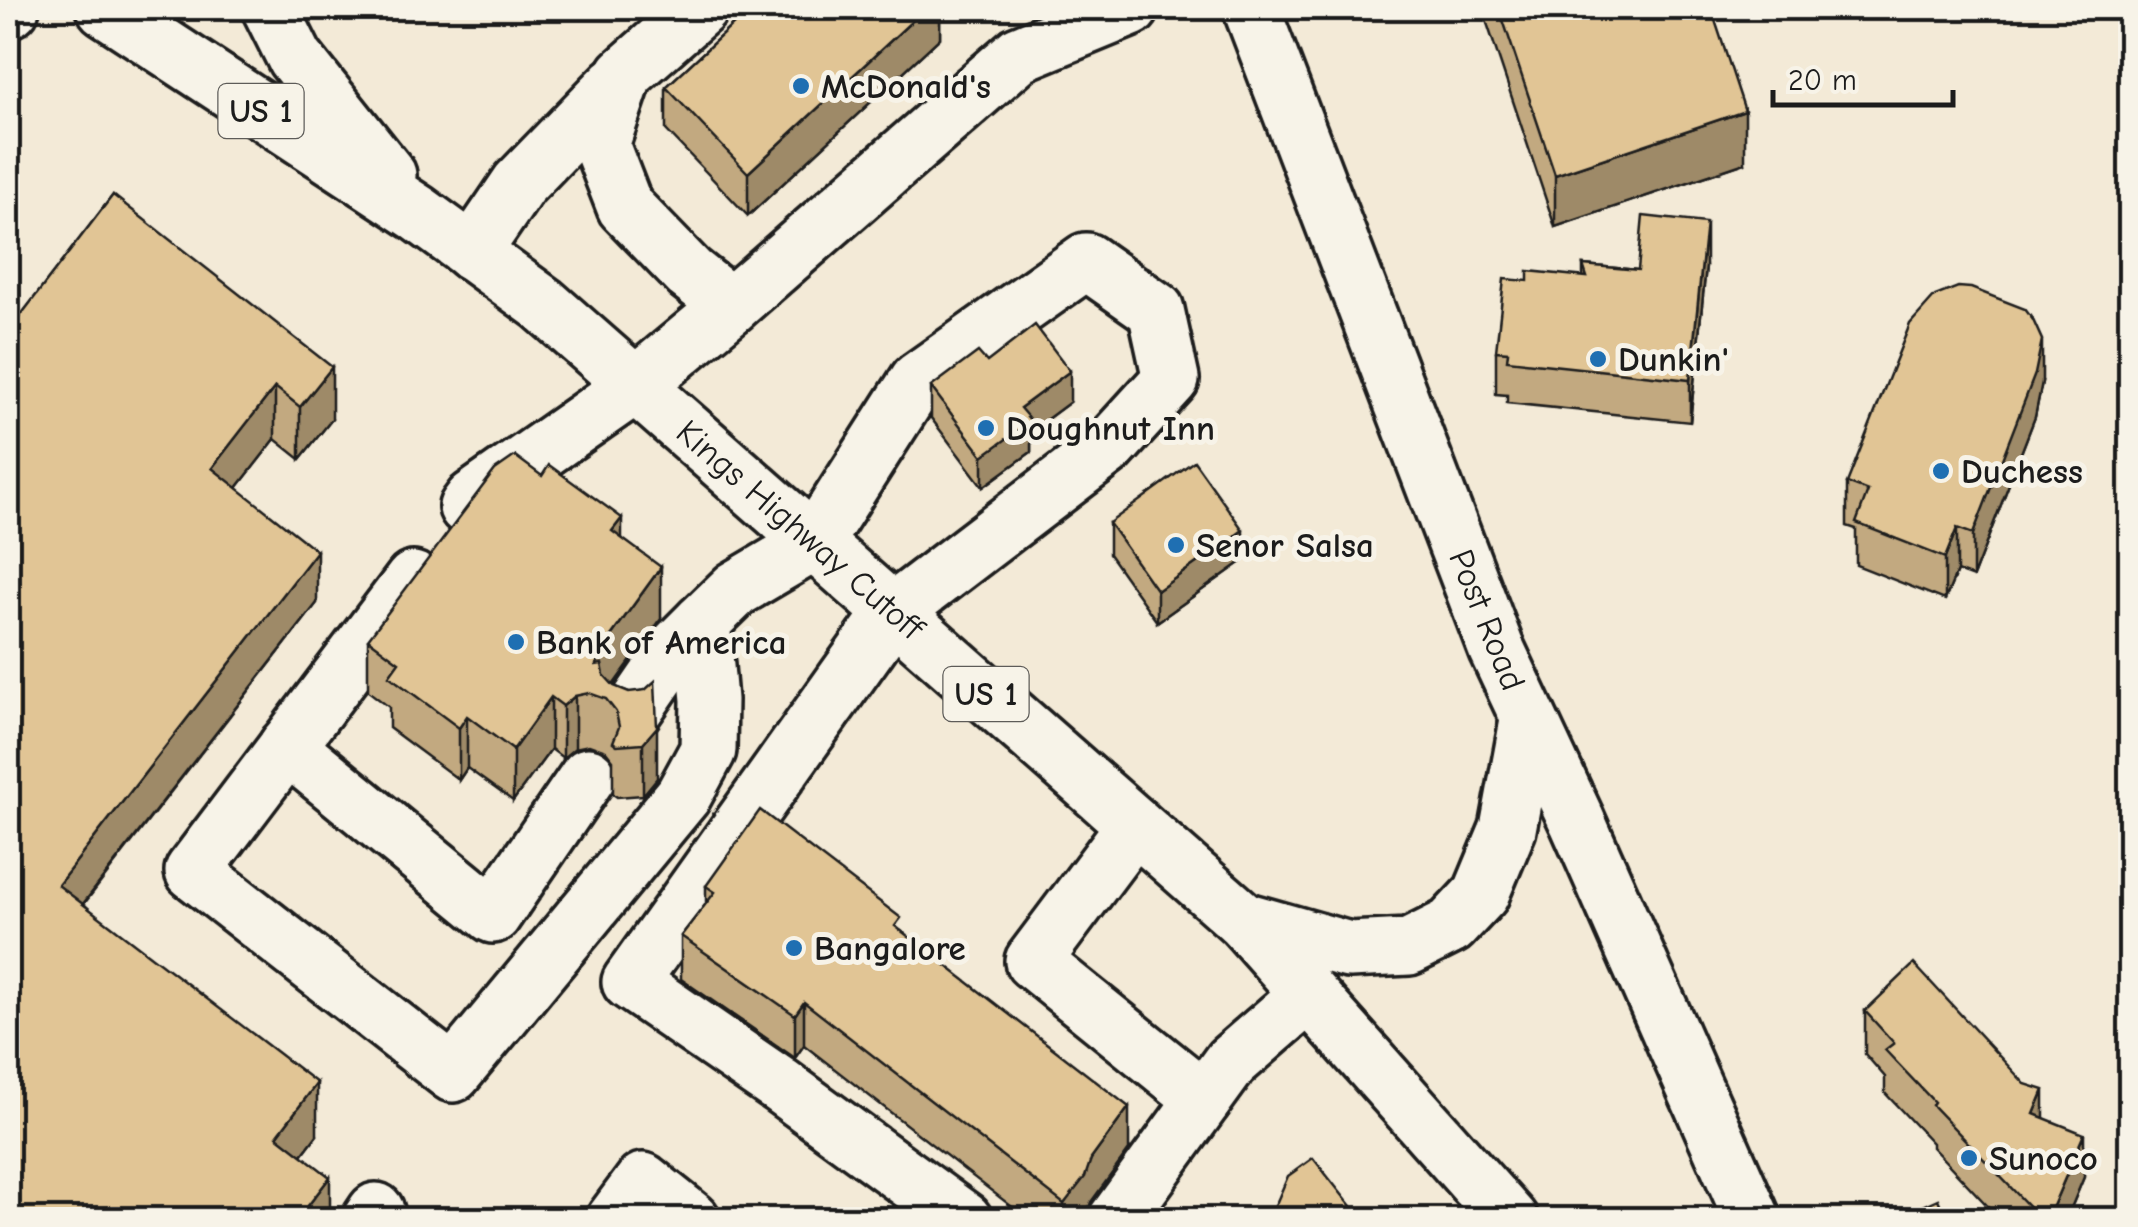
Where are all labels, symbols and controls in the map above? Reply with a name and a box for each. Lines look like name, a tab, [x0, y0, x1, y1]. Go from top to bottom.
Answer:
scale bar	[1773, 45, 1953, 107]
text: 20 m	[1788, 63, 1857, 98]
place label: McDonald's	[821, 66, 991, 107]
marker: McDonald's	[790, 75, 812, 97]
road number: US 1	[218, 84, 304, 138]
place label: Dunkin'	[1618, 339, 1729, 380]
marker: Dunkin'	[1587, 348, 1609, 370]
place label: Doughnut Inn	[1006, 408, 1215, 449]
street label: Kings Highway Cutoff	[668, 411, 934, 650]
marker: Doughnut Inn	[975, 417, 997, 439]
place label: Duchess	[1961, 451, 2083, 492]
marker: Duchess	[1930, 460, 1952, 482]
place label: Senor Salsa	[1196, 525, 1374, 566]
marker: Senor Salsa	[1165, 534, 1187, 556]
street label: Post Road	[1440, 544, 1534, 696]
place label: Bank of America	[536, 622, 787, 663]
marker: Bank of America	[505, 631, 527, 653]
road number: US 1	[944, 667, 1028, 721]
place label: Bangalore	[814, 928, 966, 969]
marker: Bangalore	[783, 937, 805, 959]
place label: Sunoco	[1989, 1138, 2098, 1179]
marker: Sunoco	[1958, 1147, 1980, 1169]

